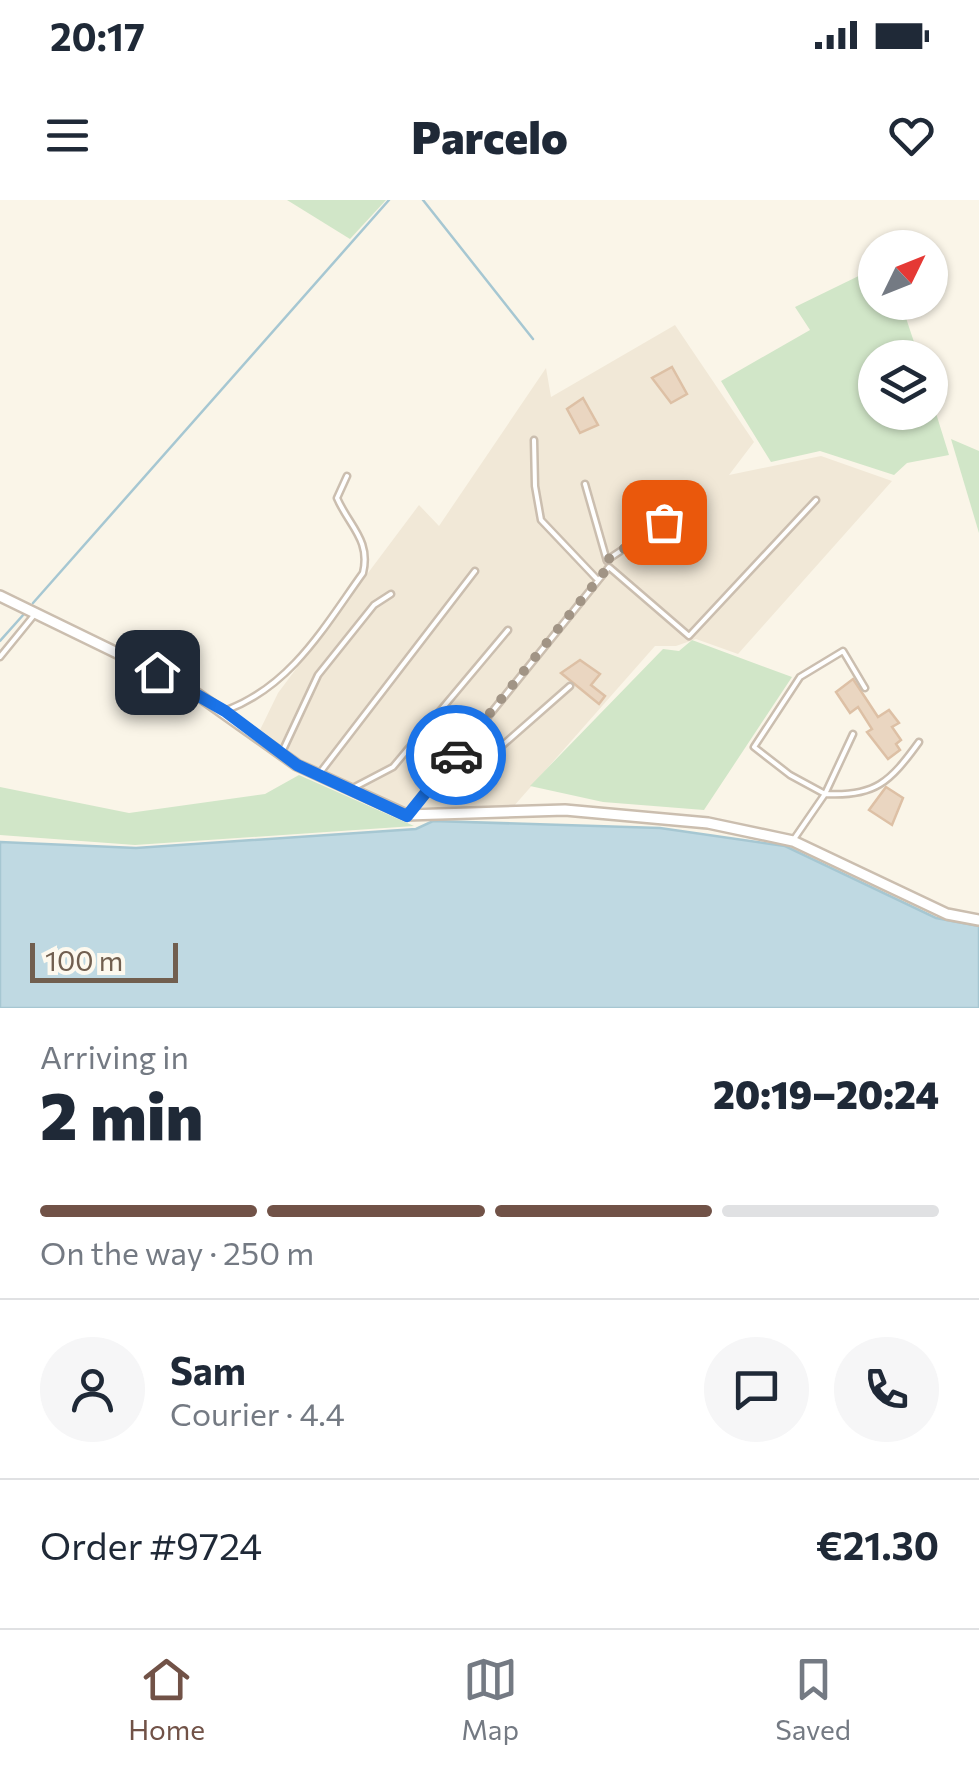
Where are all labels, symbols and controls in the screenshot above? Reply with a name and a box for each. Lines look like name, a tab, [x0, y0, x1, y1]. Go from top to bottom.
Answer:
text: 20:17	[50, 12, 145, 59]
icon: menu	[40, 108, 95, 163]
text: Parcelo	[411, 108, 568, 163]
icon: heart	[884, 108, 939, 163]
north arrow	[858, 230, 948, 320]
map controls	[858, 230, 948, 430]
button: layers	[858, 340, 948, 430]
pin	[622, 480, 707, 565]
icon: bag	[637, 495, 692, 550]
pin	[115, 630, 200, 715]
icon: home	[130, 645, 185, 700]
courier	[406, 705, 506, 805]
icon: car	[429, 728, 484, 783]
scale bar	[30, 938, 178, 983]
text: 100 m	[45, 943, 123, 977]
text: Arriving in	[40, 1036, 189, 1076]
text: 20:19–20:24	[713, 1070, 939, 1117]
text: 2 min	[40, 1074, 203, 1153]
text: On the way · 250 m	[40, 1232, 314, 1272]
button: person	[40, 1337, 145, 1442]
button: chat	[704, 1337, 809, 1442]
button: phone	[834, 1337, 939, 1442]
text: Sam	[170, 1346, 246, 1393]
text: Courier · 4.4	[170, 1393, 345, 1433]
text: Order #9724	[40, 1521, 262, 1568]
text: €21.30	[816, 1521, 939, 1568]
tab: Home	[128, 1652, 205, 1746]
tab: Map	[461, 1652, 519, 1746]
tab: Saved	[775, 1652, 851, 1746]

